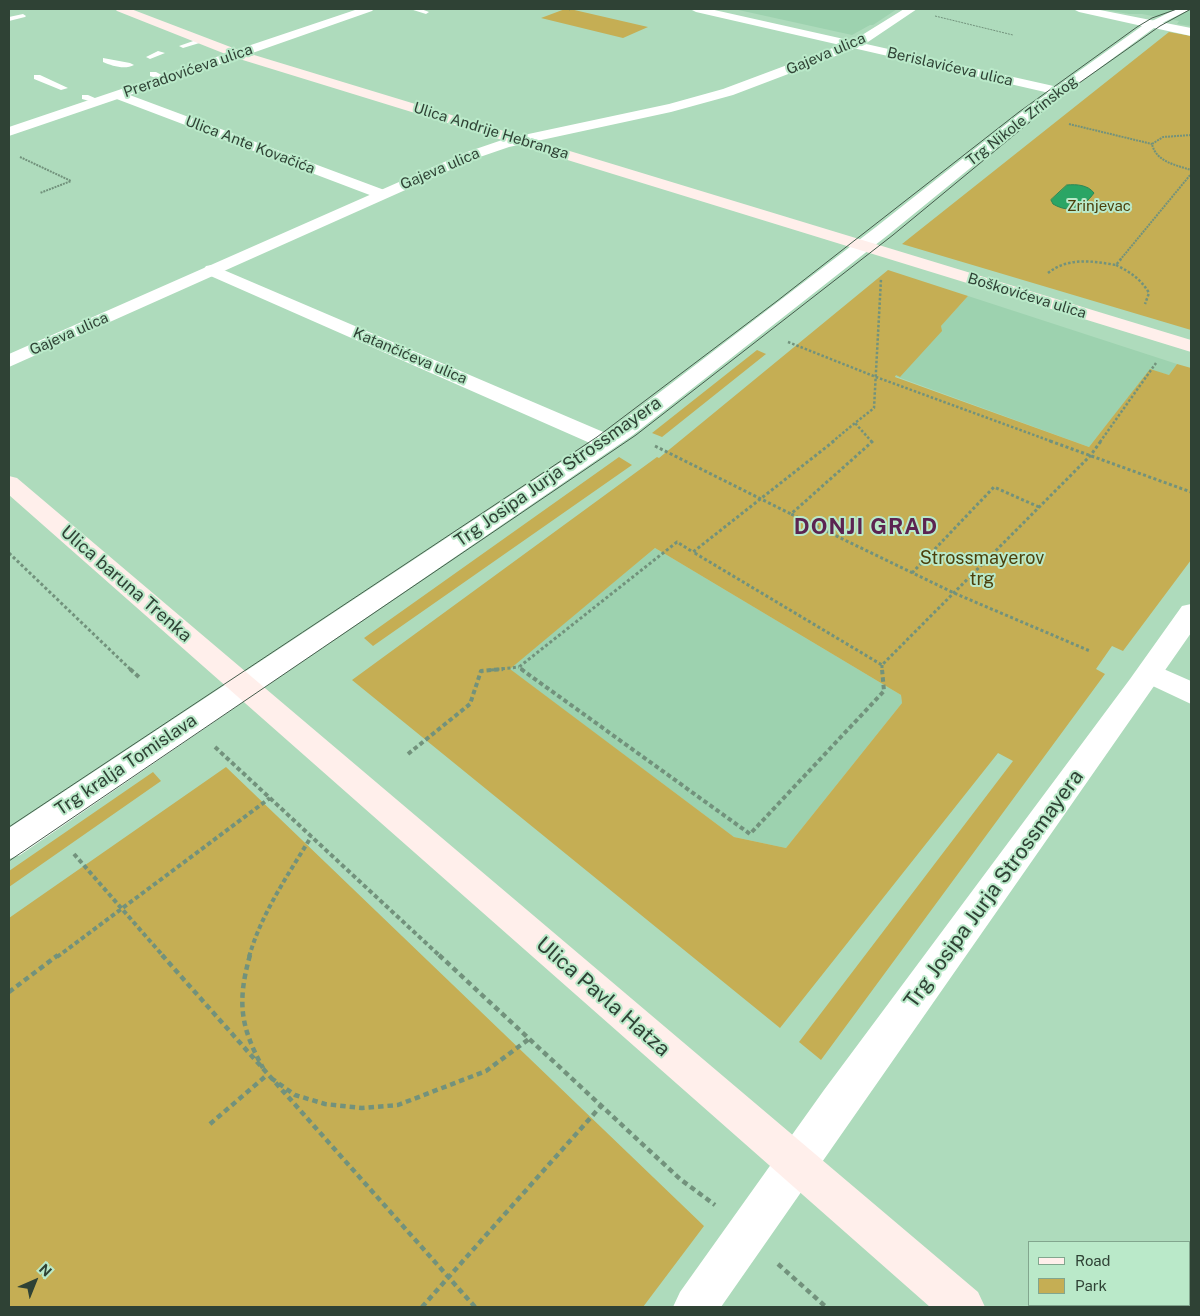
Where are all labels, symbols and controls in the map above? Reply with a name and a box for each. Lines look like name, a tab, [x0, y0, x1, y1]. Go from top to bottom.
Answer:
street label: Gajeva ulica	[784, 29, 868, 79]
street label: Preradovićeva ulica	[121, 40, 255, 102]
street label: Berislavićeva ulica	[885, 44, 1015, 90]
street label: Trg Nikole Zrinskog	[963, 72, 1081, 170]
street label: Ulica Andrije Hebranga	[411, 99, 571, 163]
street label: Ulica Ante Kovačića	[183, 112, 317, 178]
street label: Gajeva ulica	[398, 144, 482, 194]
park label: Zrinjevac	[1067, 197, 1131, 215]
street label: Boškovićeva ulica	[966, 269, 1088, 323]
street label: Gajeva ulica	[27, 309, 111, 359]
street label: Katančićeva ulica	[350, 324, 470, 388]
street label: Trg Josipa Jurja Strossmayera	[451, 392, 665, 552]
district label: DONJI GRAD	[793, 514, 939, 540]
street label: Ulica baruna Trenka	[56, 521, 196, 647]
park label: Strossmayerov trg	[920, 547, 1044, 590]
street label: Trg kralja Tomislava	[51, 710, 201, 820]
street label: Trg Josipa Jurja Strossmayera	[899, 765, 1089, 1013]
street label: Ulica Pavla Hatza	[531, 932, 675, 1062]
legend	[1028, 1241, 1190, 1306]
text: Road	[1075, 1252, 1111, 1269]
north arrow	[10, 1256, 60, 1306]
text: N	[36, 1261, 55, 1280]
text: Park	[1075, 1277, 1107, 1294]

